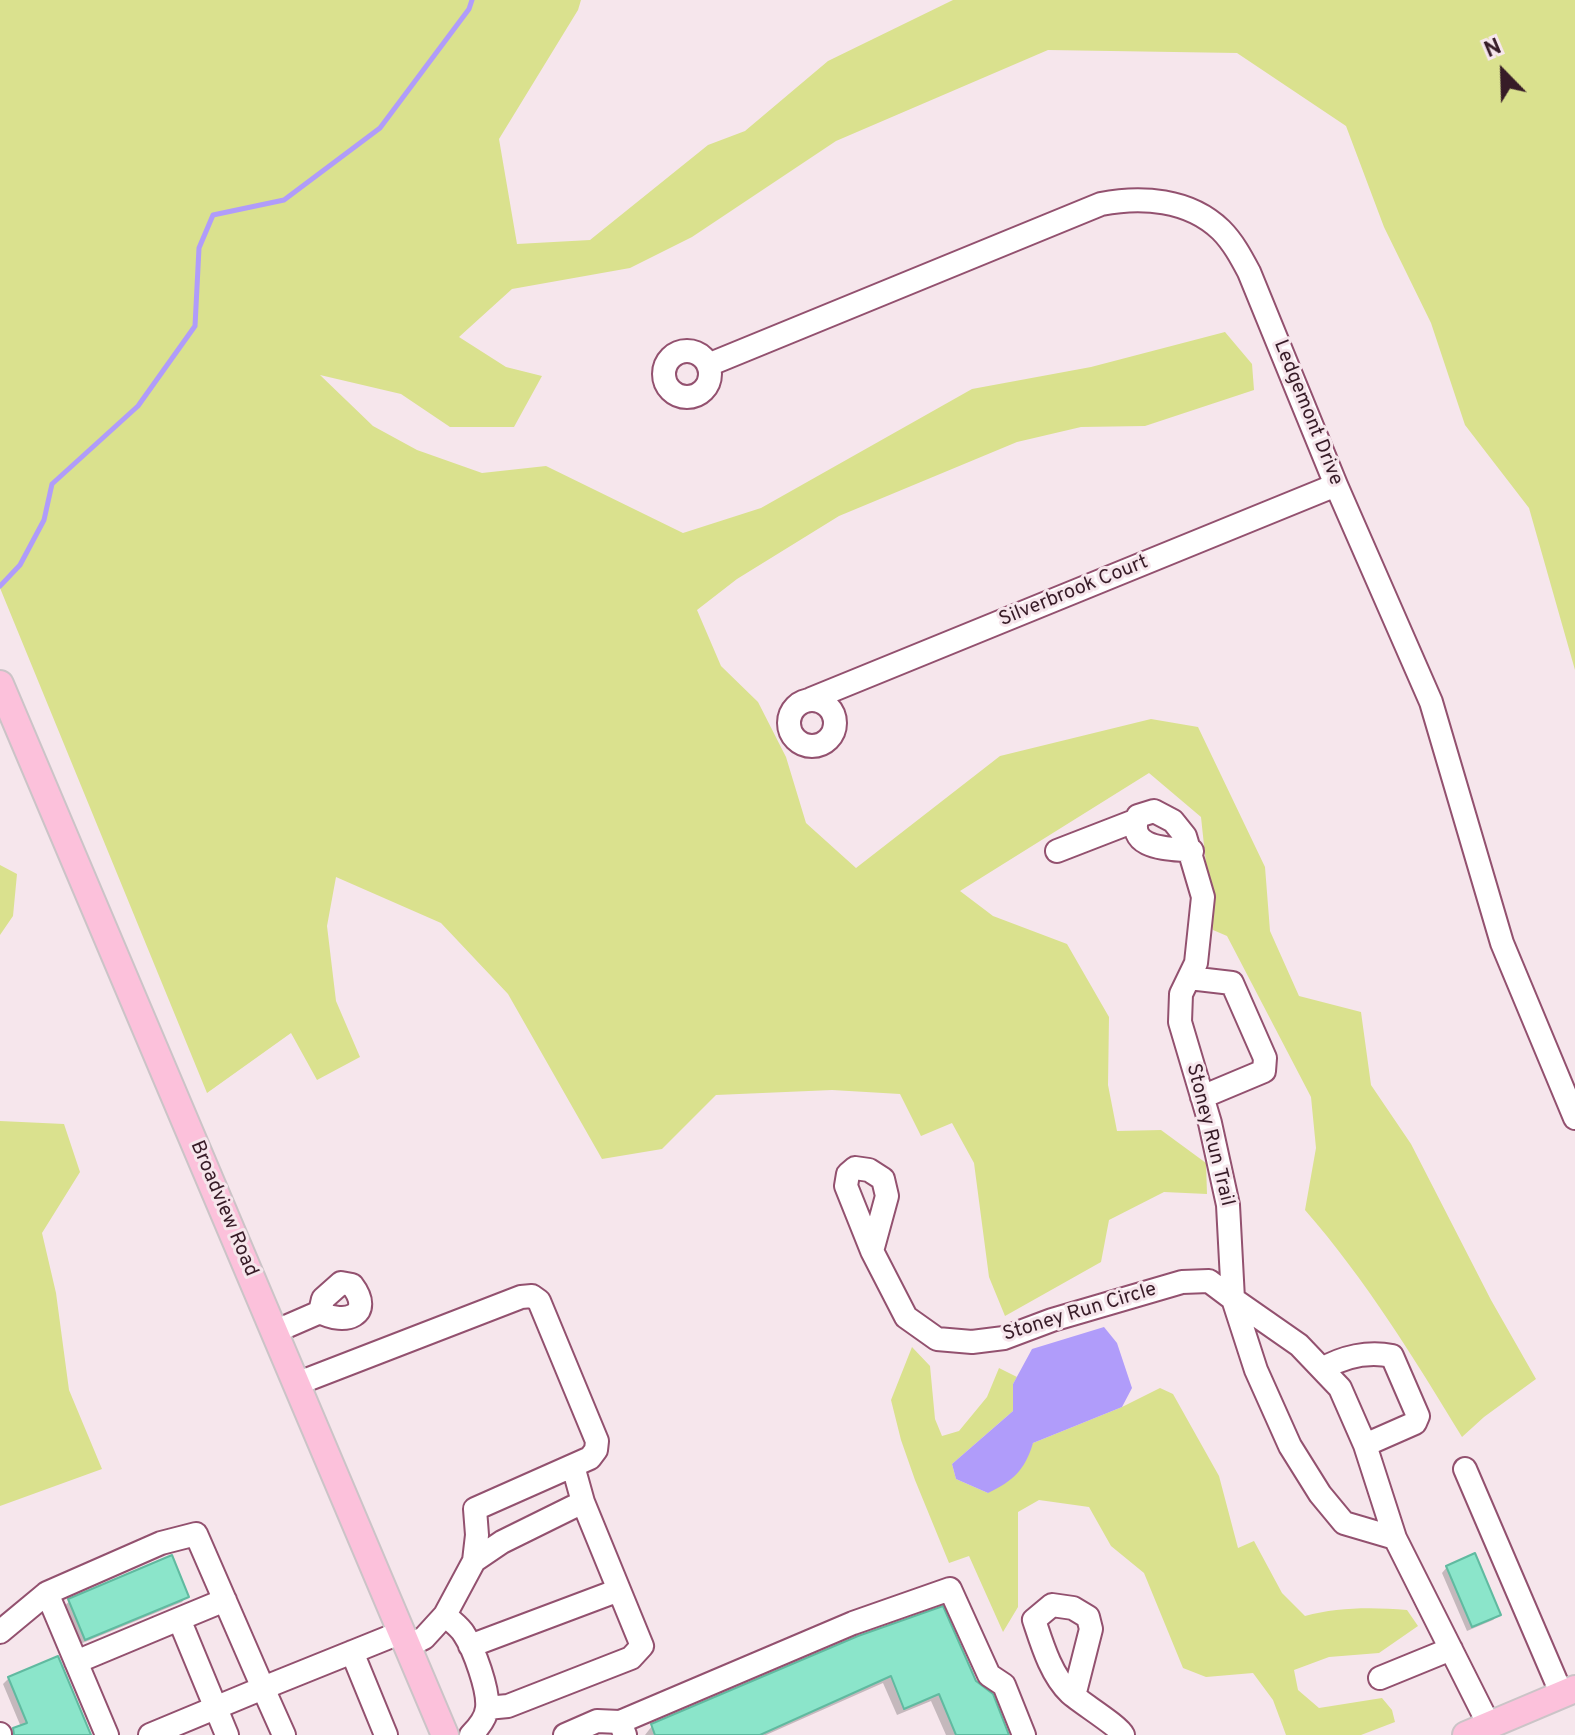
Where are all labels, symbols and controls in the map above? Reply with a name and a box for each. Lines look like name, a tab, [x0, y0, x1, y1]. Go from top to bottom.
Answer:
north arrow	[1463, 32, 1543, 112]
text: N	[1481, 34, 1506, 65]
street label: Ledgemont Drive	[1267, 337, 1347, 489]
street label: Silverbrook Court	[996, 551, 1152, 633]
street label: Stoney Run Trail	[1180, 1061, 1238, 1209]
street label: Broadview Road	[184, 1138, 262, 1280]
street label: Stoney Run Circle	[1000, 1278, 1160, 1348]

